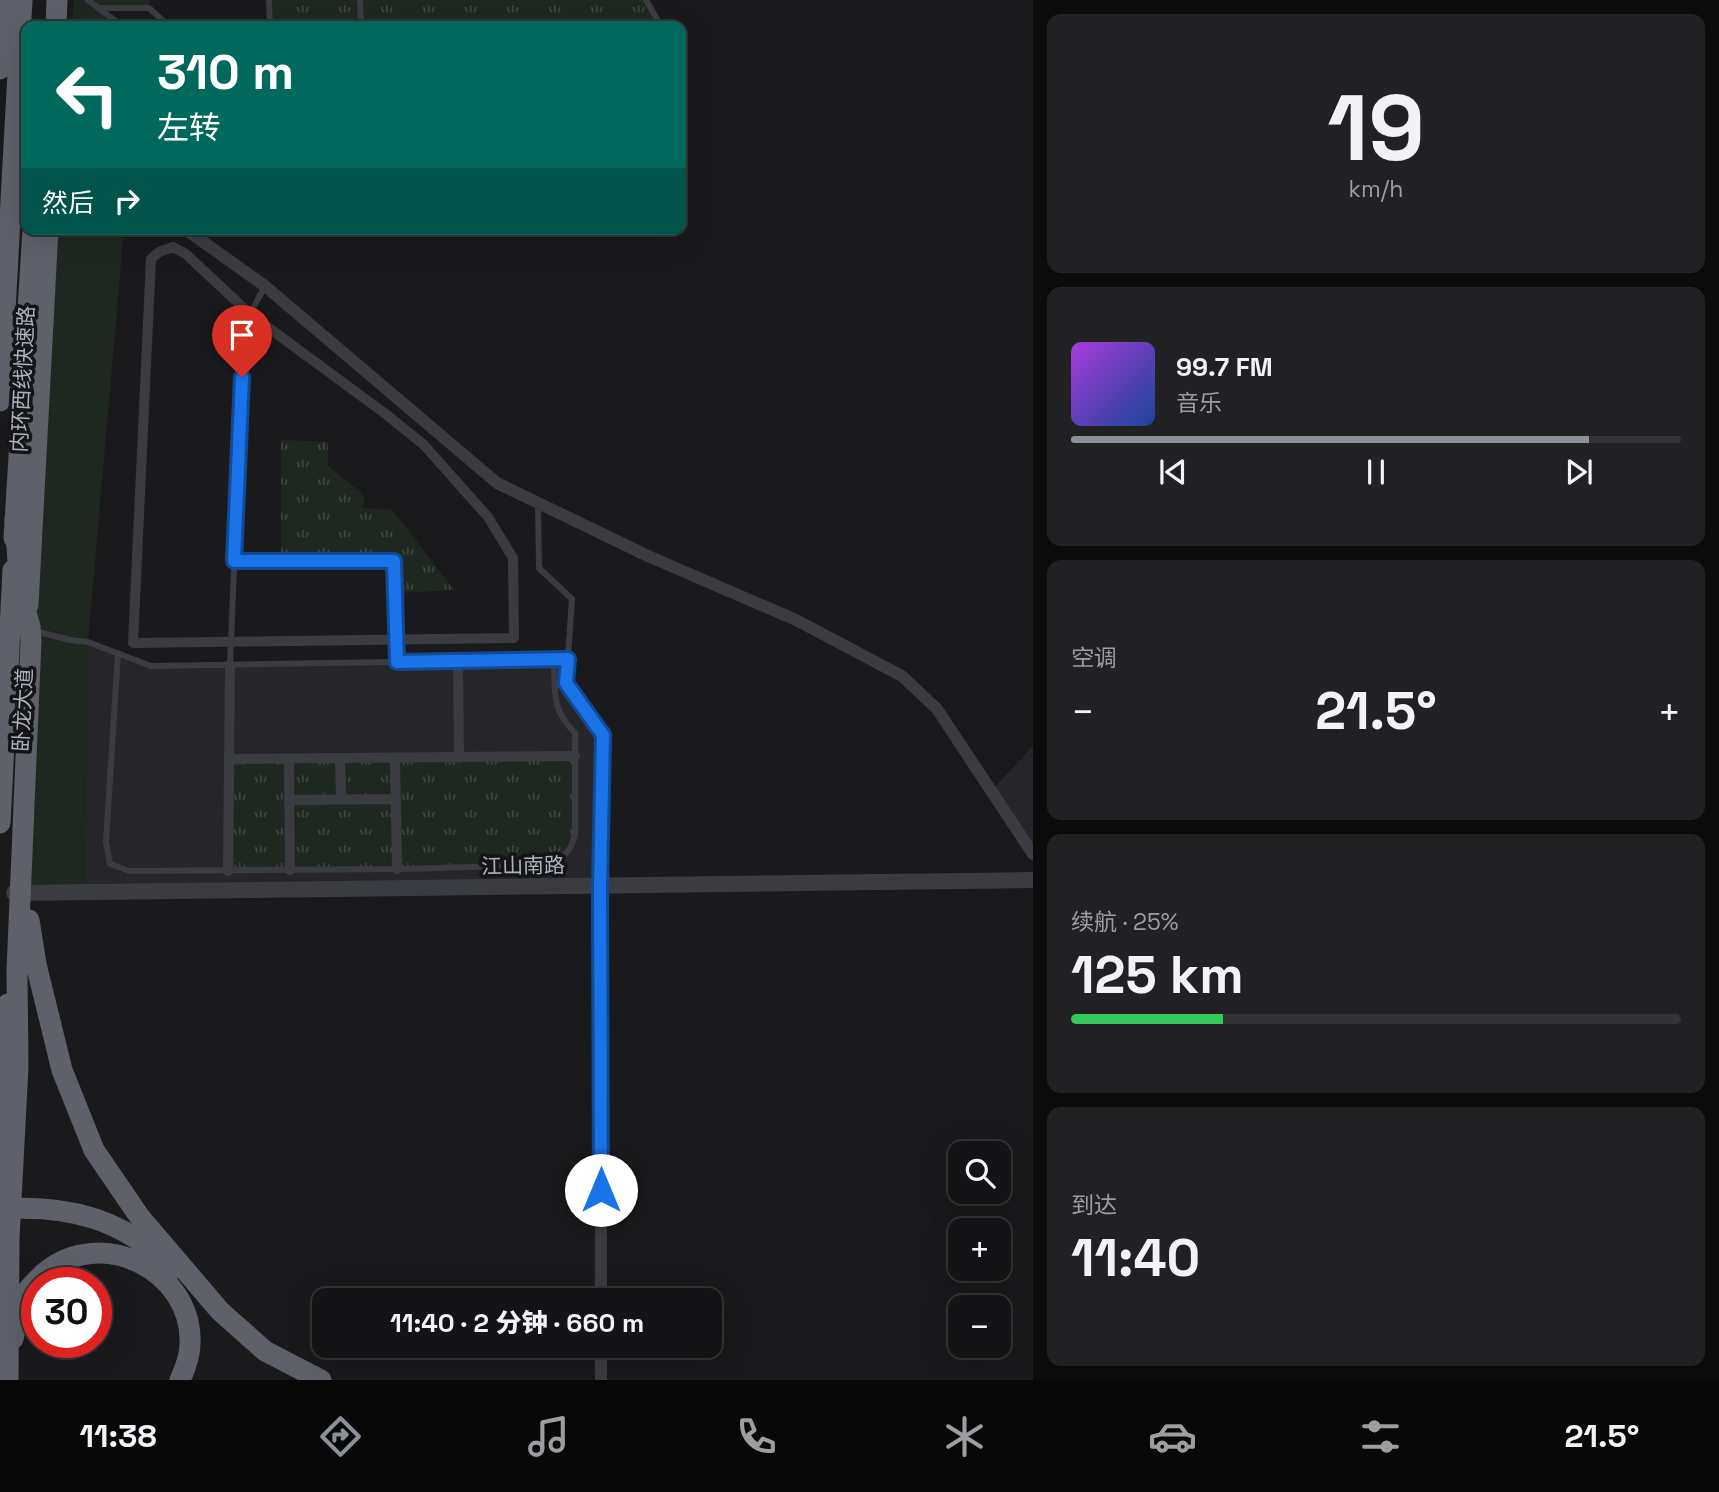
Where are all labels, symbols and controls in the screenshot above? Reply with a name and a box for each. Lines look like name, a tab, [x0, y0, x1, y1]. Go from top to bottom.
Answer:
text: 310 m	[157, 41, 294, 103]
icon: left	[42, 49, 133, 140]
text: 19	[1327, 70, 1425, 187]
text: 左转	[157, 108, 221, 148]
text: km/h	[1349, 174, 1403, 204]
icon: right	[108, 182, 146, 220]
text: 然后	[42, 186, 94, 220]
street label: 内环西线快速路	[5, 305, 40, 453]
pin	[212, 305, 272, 377]
icon: arrive	[223, 316, 261, 354]
text: 99.7 FM	[1176, 350, 1273, 384]
text: 音乐	[1176, 388, 1222, 418]
icon: previous	[1154, 453, 1192, 491]
icon: pause	[1357, 453, 1395, 491]
icon: next	[1560, 453, 1598, 491]
text: 空调	[1071, 643, 1117, 673]
street label: 卧龙大道	[7, 667, 38, 753]
text: 21.5°	[1315, 678, 1437, 744]
text: −	[1071, 688, 1095, 736]
text: +	[1657, 688, 1681, 736]
street label: 江山南路	[481, 851, 565, 880]
text: 续航 · 25%	[1071, 907, 1179, 937]
text: 125 km	[1071, 942, 1244, 1008]
map controls	[948, 1141, 1011, 1358]
button: search	[948, 1141, 1011, 1204]
position arrow	[564, 1153, 638, 1227]
text: 到达	[1071, 1190, 1117, 1220]
button: +	[948, 1218, 1011, 1281]
text: 11:40	[1071, 1225, 1200, 1291]
speed limit sign: 30	[21, 1267, 112, 1358]
button: −	[948, 1295, 1011, 1358]
text: 11:40 · 2 分钟 · 660 m	[390, 1306, 644, 1340]
icon: directions	[316, 1412, 365, 1461]
icon: music	[524, 1412, 573, 1461]
icon: phone	[732, 1412, 781, 1461]
icon: climate	[940, 1412, 989, 1461]
icon: car	[1148, 1412, 1197, 1461]
icon: filters	[1356, 1412, 1405, 1461]
text: 11:38	[80, 1416, 157, 1456]
text: 21.5°	[1565, 1416, 1639, 1456]

